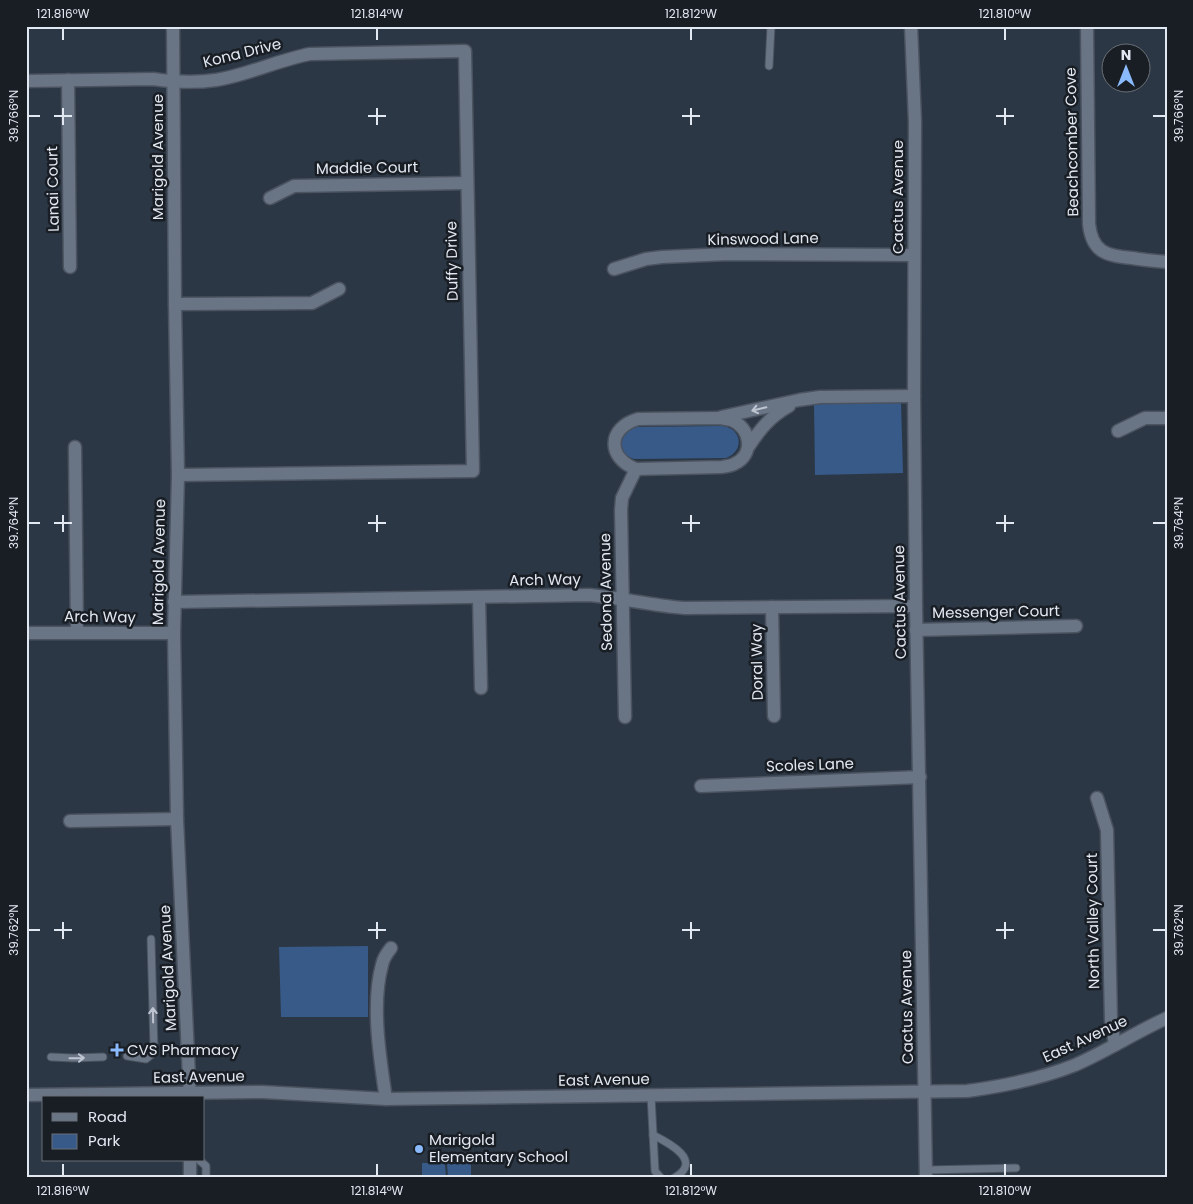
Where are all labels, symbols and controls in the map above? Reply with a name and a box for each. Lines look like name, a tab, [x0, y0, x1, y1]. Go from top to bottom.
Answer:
text: 121.816°W	[37, 5, 90, 22]
text: 121.814°W	[351, 5, 404, 22]
text: 121.812°W	[665, 5, 717, 22]
text: 121.810°W	[979, 5, 1032, 22]
street label: Kona Drive	[201, 33, 283, 72]
north arrow	[1100, 42, 1150, 92]
text: N	[1121, 45, 1131, 65]
street label: Beachcomber Cove	[1060, 67, 1083, 217]
text: 39.766°N	[5, 90, 22, 142]
text: 39.766°N	[1170, 90, 1187, 142]
street label: Marigold Avenue	[147, 94, 168, 220]
street label: Cactus Avenue	[887, 140, 908, 254]
street label: Lanai Court	[41, 146, 64, 232]
street label: Maddie Court	[316, 156, 418, 179]
street label: Duffy Drive	[440, 221, 463, 301]
street label: Kinswood Lane	[707, 227, 819, 250]
one-way arrow	[752, 405, 768, 415]
text: 39.764°N	[5, 497, 22, 549]
text: 39.764°N	[1170, 497, 1187, 549]
street label: Marigold Avenue	[147, 499, 170, 625]
street label: Sedona Avenue	[594, 533, 617, 651]
street label: Cactus Avenue	[888, 545, 911, 659]
street label: Arch Way	[509, 568, 582, 591]
street label: Messenger Court	[932, 600, 1060, 623]
street label: Arch Way	[64, 605, 137, 628]
street label: Doral Way	[745, 623, 768, 701]
street label: Scoles Lane	[766, 752, 854, 777]
street label: North Valley Court	[1081, 853, 1104, 989]
text: 39.762°N	[5, 904, 22, 956]
street label: Marigold Avenue	[154, 904, 181, 1032]
text: 39.762°N	[1170, 904, 1187, 956]
street label: Cactus Avenue	[895, 950, 918, 1064]
one-way arrow	[148, 1007, 158, 1024]
street label: East Avenue	[1039, 1010, 1131, 1067]
place label: CVS Pharmacy	[127, 1039, 239, 1060]
marker: CVS Pharmacy	[111, 1044, 123, 1056]
one-way arrow	[68, 1053, 85, 1063]
street label: East Avenue	[153, 1065, 245, 1088]
street label: East Avenue	[558, 1068, 650, 1091]
legend	[42, 1096, 205, 1162]
text: Road	[88, 1106, 127, 1127]
place label: Marigold Elementary School	[429, 1129, 568, 1167]
text: Park	[88, 1130, 120, 1151]
marker: Marigold Elementary School	[413, 1143, 425, 1155]
text: 121.816°W	[37, 1182, 90, 1199]
text: 121.814°W	[351, 1182, 404, 1199]
text: 121.812°W	[665, 1182, 717, 1199]
text: 121.810°W	[979, 1182, 1032, 1199]

